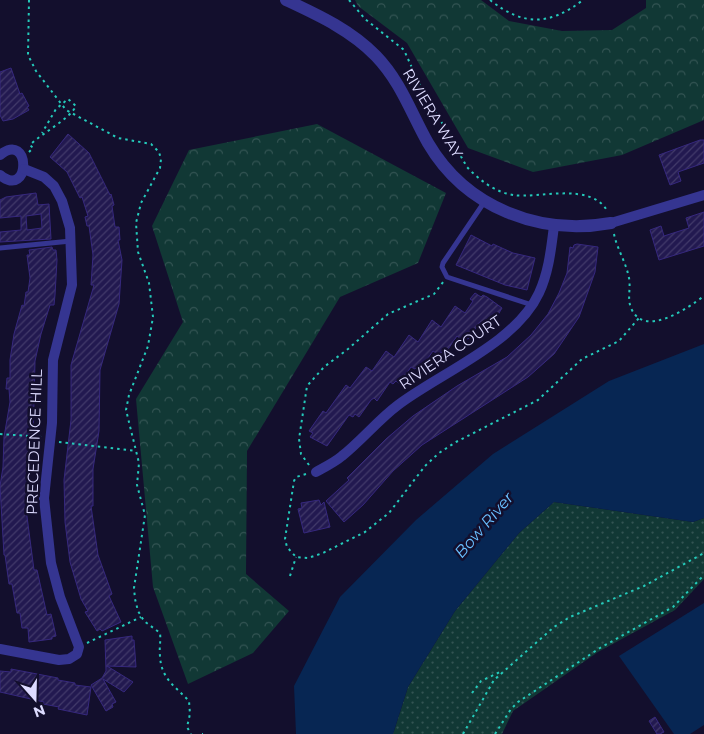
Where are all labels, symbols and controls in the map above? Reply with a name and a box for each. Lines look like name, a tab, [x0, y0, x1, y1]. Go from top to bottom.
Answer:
street label: RIVIERA WAY	[399, 65, 467, 162]
street label: RIVIERA COURT	[395, 311, 505, 393]
street label: PRECEDENCE HILL	[22, 369, 46, 515]
water label: Bow River	[450, 488, 518, 562]
north arrow	[10, 674, 60, 724]
text: N	[31, 701, 48, 722]

